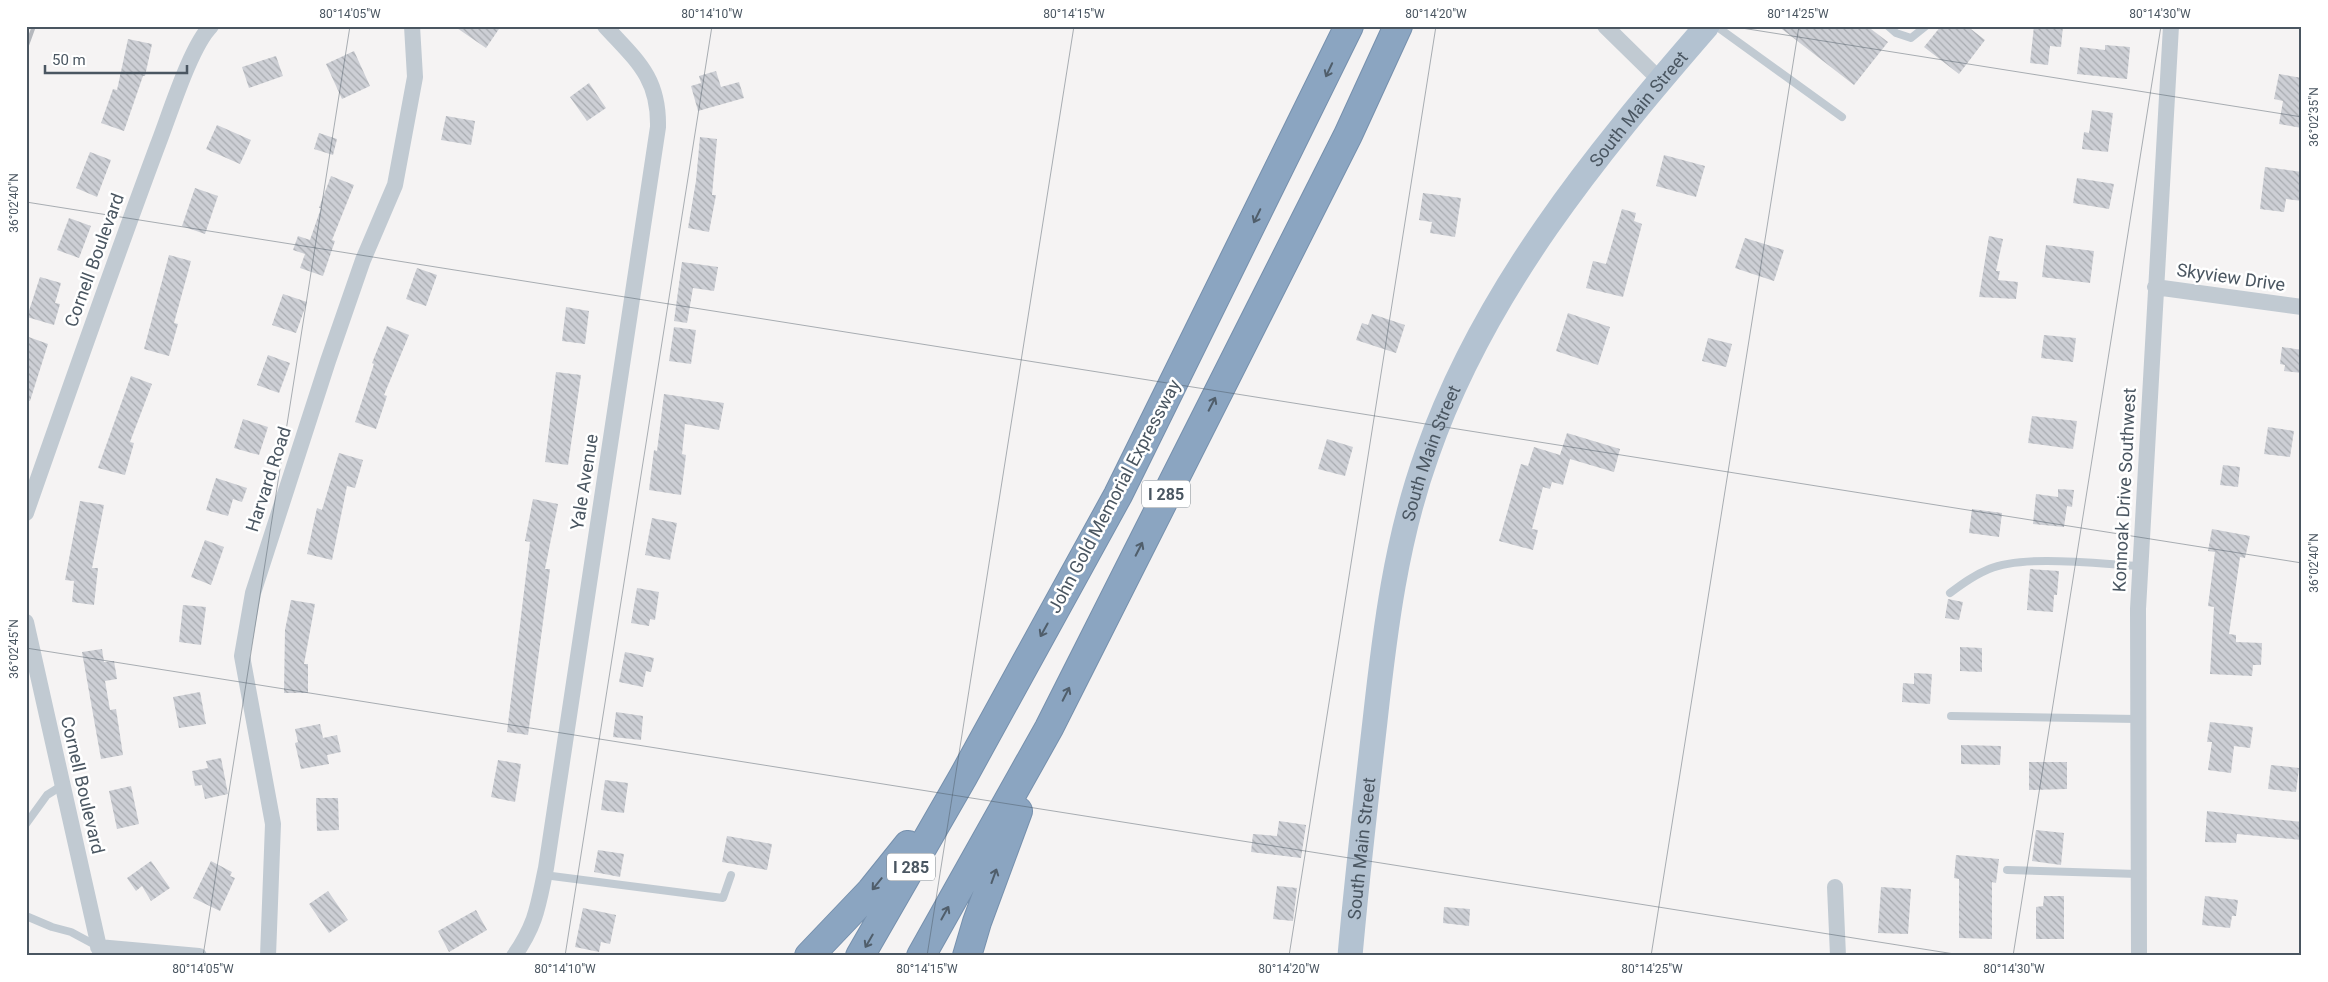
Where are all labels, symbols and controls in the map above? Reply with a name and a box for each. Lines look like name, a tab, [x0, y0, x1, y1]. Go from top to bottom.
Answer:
text: 80°14'05"W	[319, 7, 381, 21]
text: 80°14'10"W	[681, 7, 743, 21]
text: 80°14'15"W	[1043, 7, 1105, 21]
text: 80°14'20"W	[1405, 7, 1467, 21]
text: 80°14'25"W	[1767, 7, 1829, 21]
text: 80°14'30"W	[2129, 7, 2191, 21]
scale bar	[45, 42, 188, 74]
street label: South Main Street	[1584, 46, 1691, 170]
text: 50 m	[52, 51, 86, 69]
one-way arrow	[1324, 63, 1334, 78]
text: 36°02'35"N	[2307, 87, 2321, 147]
text: 36°02'40"N	[7, 173, 21, 233]
street label: Cornell Boulevard	[60, 190, 128, 330]
one-way arrow	[1252, 208, 1261, 223]
street label: Skyview Drive	[2175, 259, 2287, 295]
street label: John Gold Memorial Expressway	[1043, 375, 1185, 616]
street label: South Main Street	[1397, 381, 1464, 523]
street label: Konnoak Drive Southwest	[2108, 387, 2140, 593]
one-way arrow	[1208, 397, 1217, 412]
street label: Harvard Road	[241, 424, 295, 534]
street label: Yale Avenue	[566, 432, 602, 532]
road number: I 285	[1142, 480, 1190, 508]
text: 36°02'40"N	[2307, 533, 2321, 593]
one-way arrow	[1135, 542, 1144, 557]
text: 36°02'45"N	[7, 619, 21, 679]
one-way arrow	[1039, 622, 1048, 637]
one-way arrow	[1062, 687, 1071, 702]
street label: Cornell Boulevard	[57, 714, 109, 856]
street label: South Main Street	[1343, 776, 1379, 921]
road number: I 285	[887, 854, 935, 880]
one-way arrow	[990, 869, 999, 885]
one-way arrow	[872, 877, 883, 890]
one-way arrow	[940, 906, 950, 921]
one-way arrow	[863, 933, 873, 948]
text: 80°14'05"W	[172, 962, 234, 976]
text: 80°14'10"W	[534, 962, 596, 976]
text: 80°14'15"W	[896, 962, 958, 976]
text: 80°14'20"W	[1258, 962, 1320, 976]
text: 80°14'25"W	[1621, 962, 1683, 976]
text: 80°14'30"W	[1983, 962, 2045, 976]

